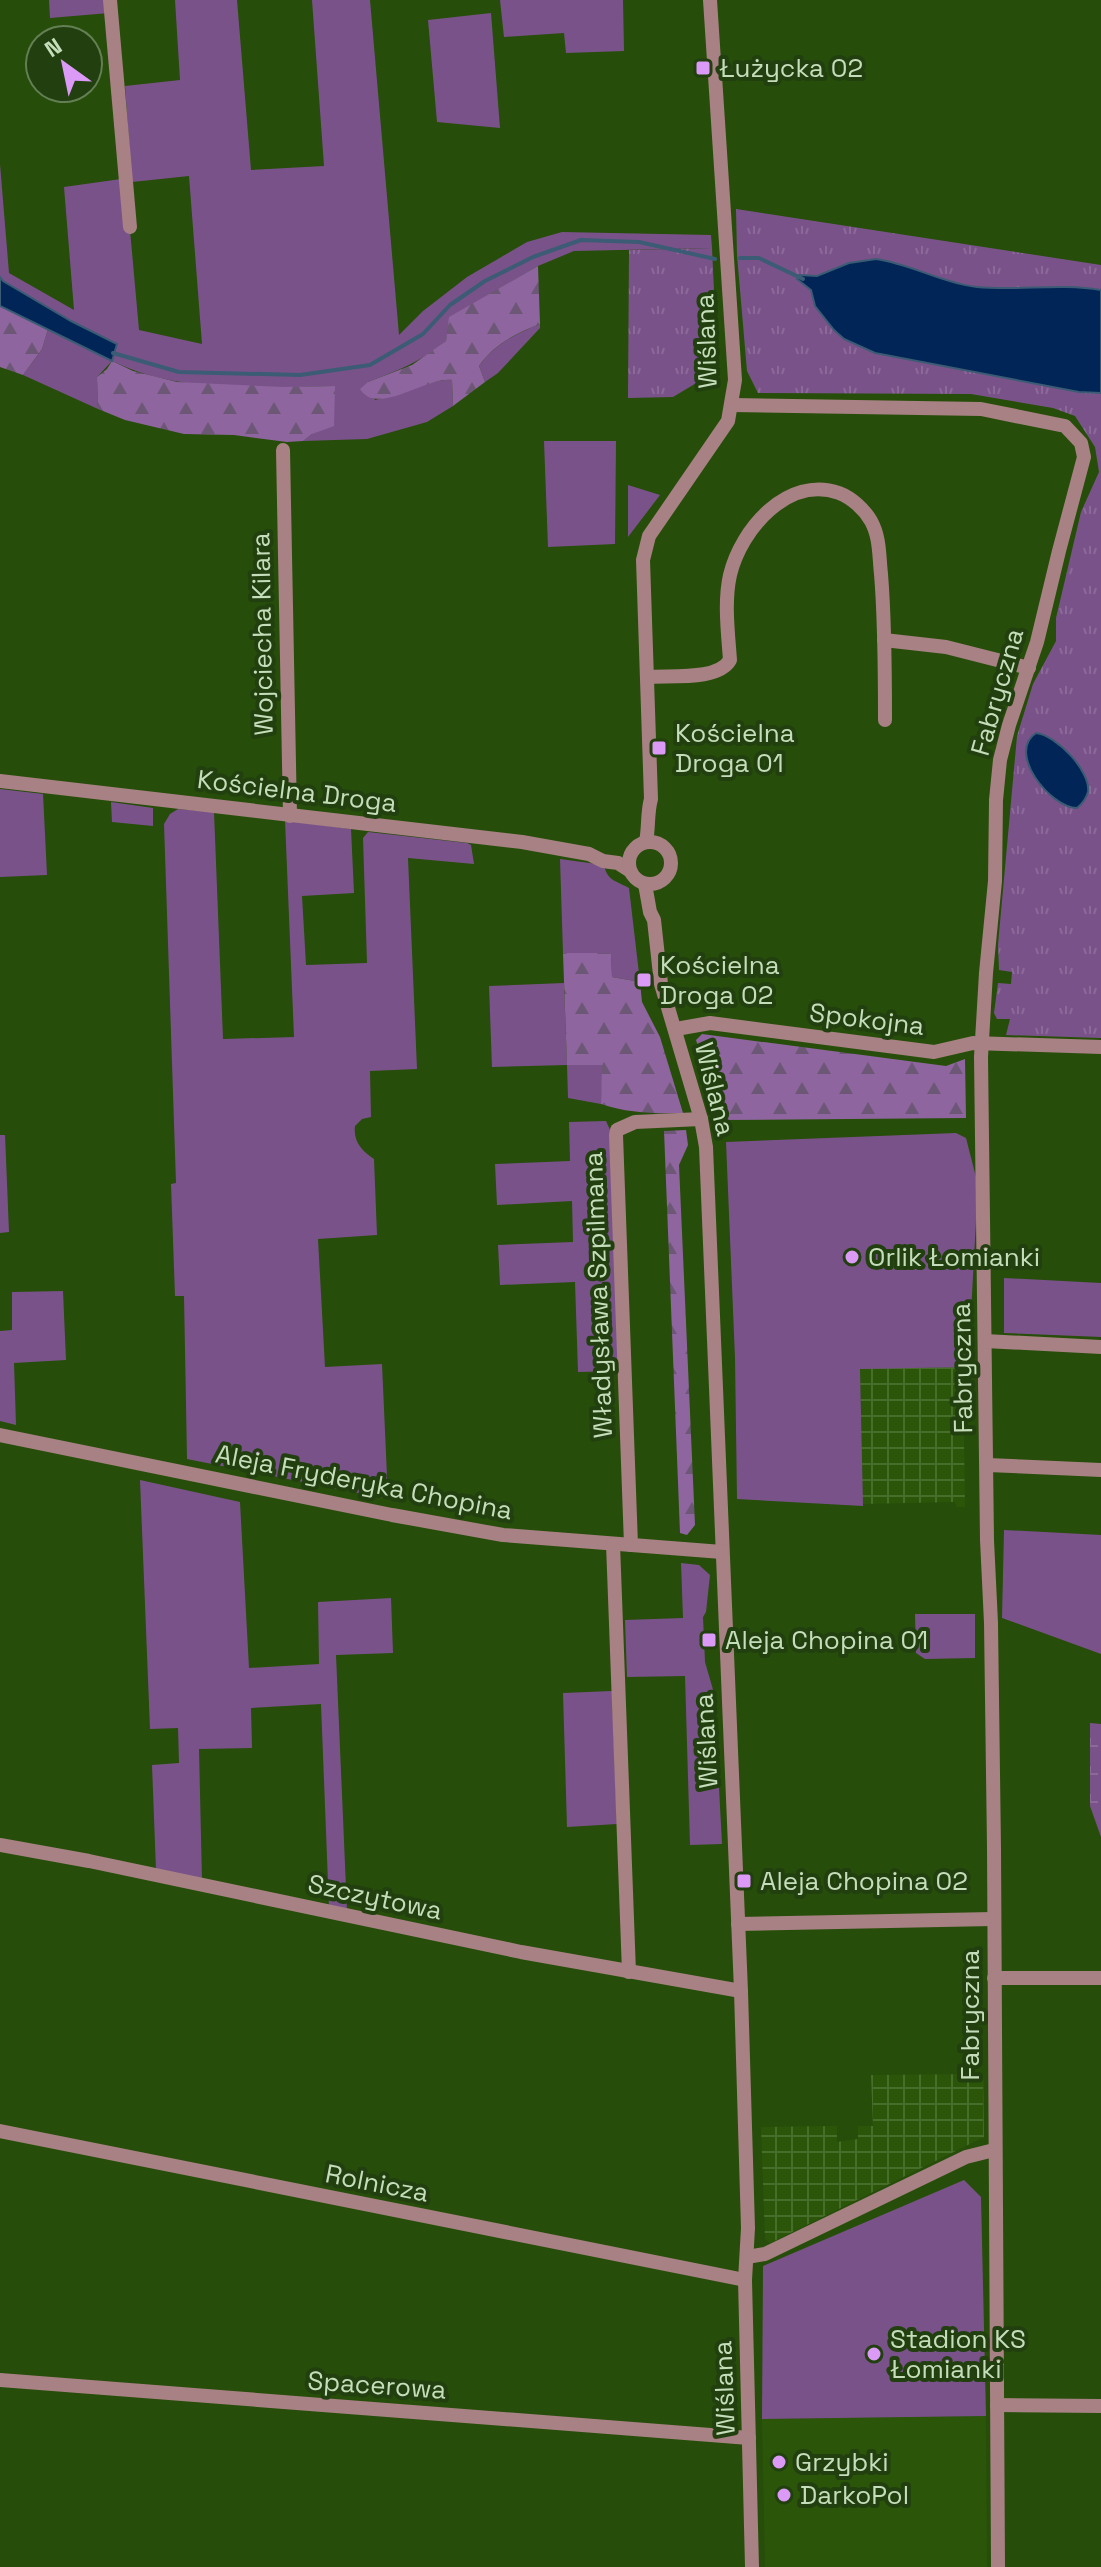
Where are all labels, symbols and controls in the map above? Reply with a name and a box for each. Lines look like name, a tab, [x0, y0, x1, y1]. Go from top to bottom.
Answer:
north arrow	[24, 24, 104, 104]
text: N	[39, 31, 67, 63]
place label: Łużycka 02	[719, 51, 863, 85]
marker: Łużycka 02	[694, 59, 712, 77]
street label: Wiślana	[687, 293, 725, 389]
street label: Wojciecha Kilara	[243, 532, 281, 736]
street label: Fabryczna	[963, 624, 1031, 760]
place label: Kościelna Droga 01	[675, 716, 795, 780]
marker: Kościelna Droga 01	[650, 739, 668, 757]
street label: Kościelna Droga	[195, 762, 399, 820]
place label: Kościelna Droga 02	[660, 948, 780, 1012]
marker: Kościelna Droga 02	[635, 971, 653, 989]
street label: Spokojna	[808, 995, 926, 1043]
street label: Wiślana	[687, 1039, 743, 1139]
street label: Władysława Szpilmana	[576, 1151, 620, 1439]
place label: Orlik Łomianki	[868, 1240, 1040, 1274]
marker: Orlik Łomianki	[843, 1248, 861, 1266]
street label: Fabryczna	[944, 1302, 980, 1434]
street label: Aleja Fryderyka Chopina	[213, 1437, 515, 1527]
place label: Aleja Chopina 01	[725, 1623, 928, 1657]
marker: Aleja Chopina 01	[700, 1631, 718, 1649]
street label: Wiślana	[687, 1693, 725, 1789]
place label: Aleja Chopina 02	[760, 1864, 968, 1898]
street label: Szczytowa	[305, 1866, 445, 1928]
marker: Aleja Chopina 02	[735, 1872, 753, 1890]
street label: Fabryczna	[953, 1950, 987, 2080]
street label: Rolnicza	[322, 2156, 432, 2210]
place label: Stadion KS Łomianki	[890, 2322, 1026, 2386]
street label: Wiślana	[705, 2340, 743, 2436]
marker: Stadion KS Łomianki	[865, 2345, 883, 2363]
street label: Spacerowa	[307, 2363, 448, 2407]
place label: Grzybki	[795, 2445, 889, 2479]
marker: Grzybki	[770, 2453, 788, 2471]
place label: DarkoPol	[800, 2478, 909, 2512]
marker: DarkoPol	[775, 2486, 793, 2504]

